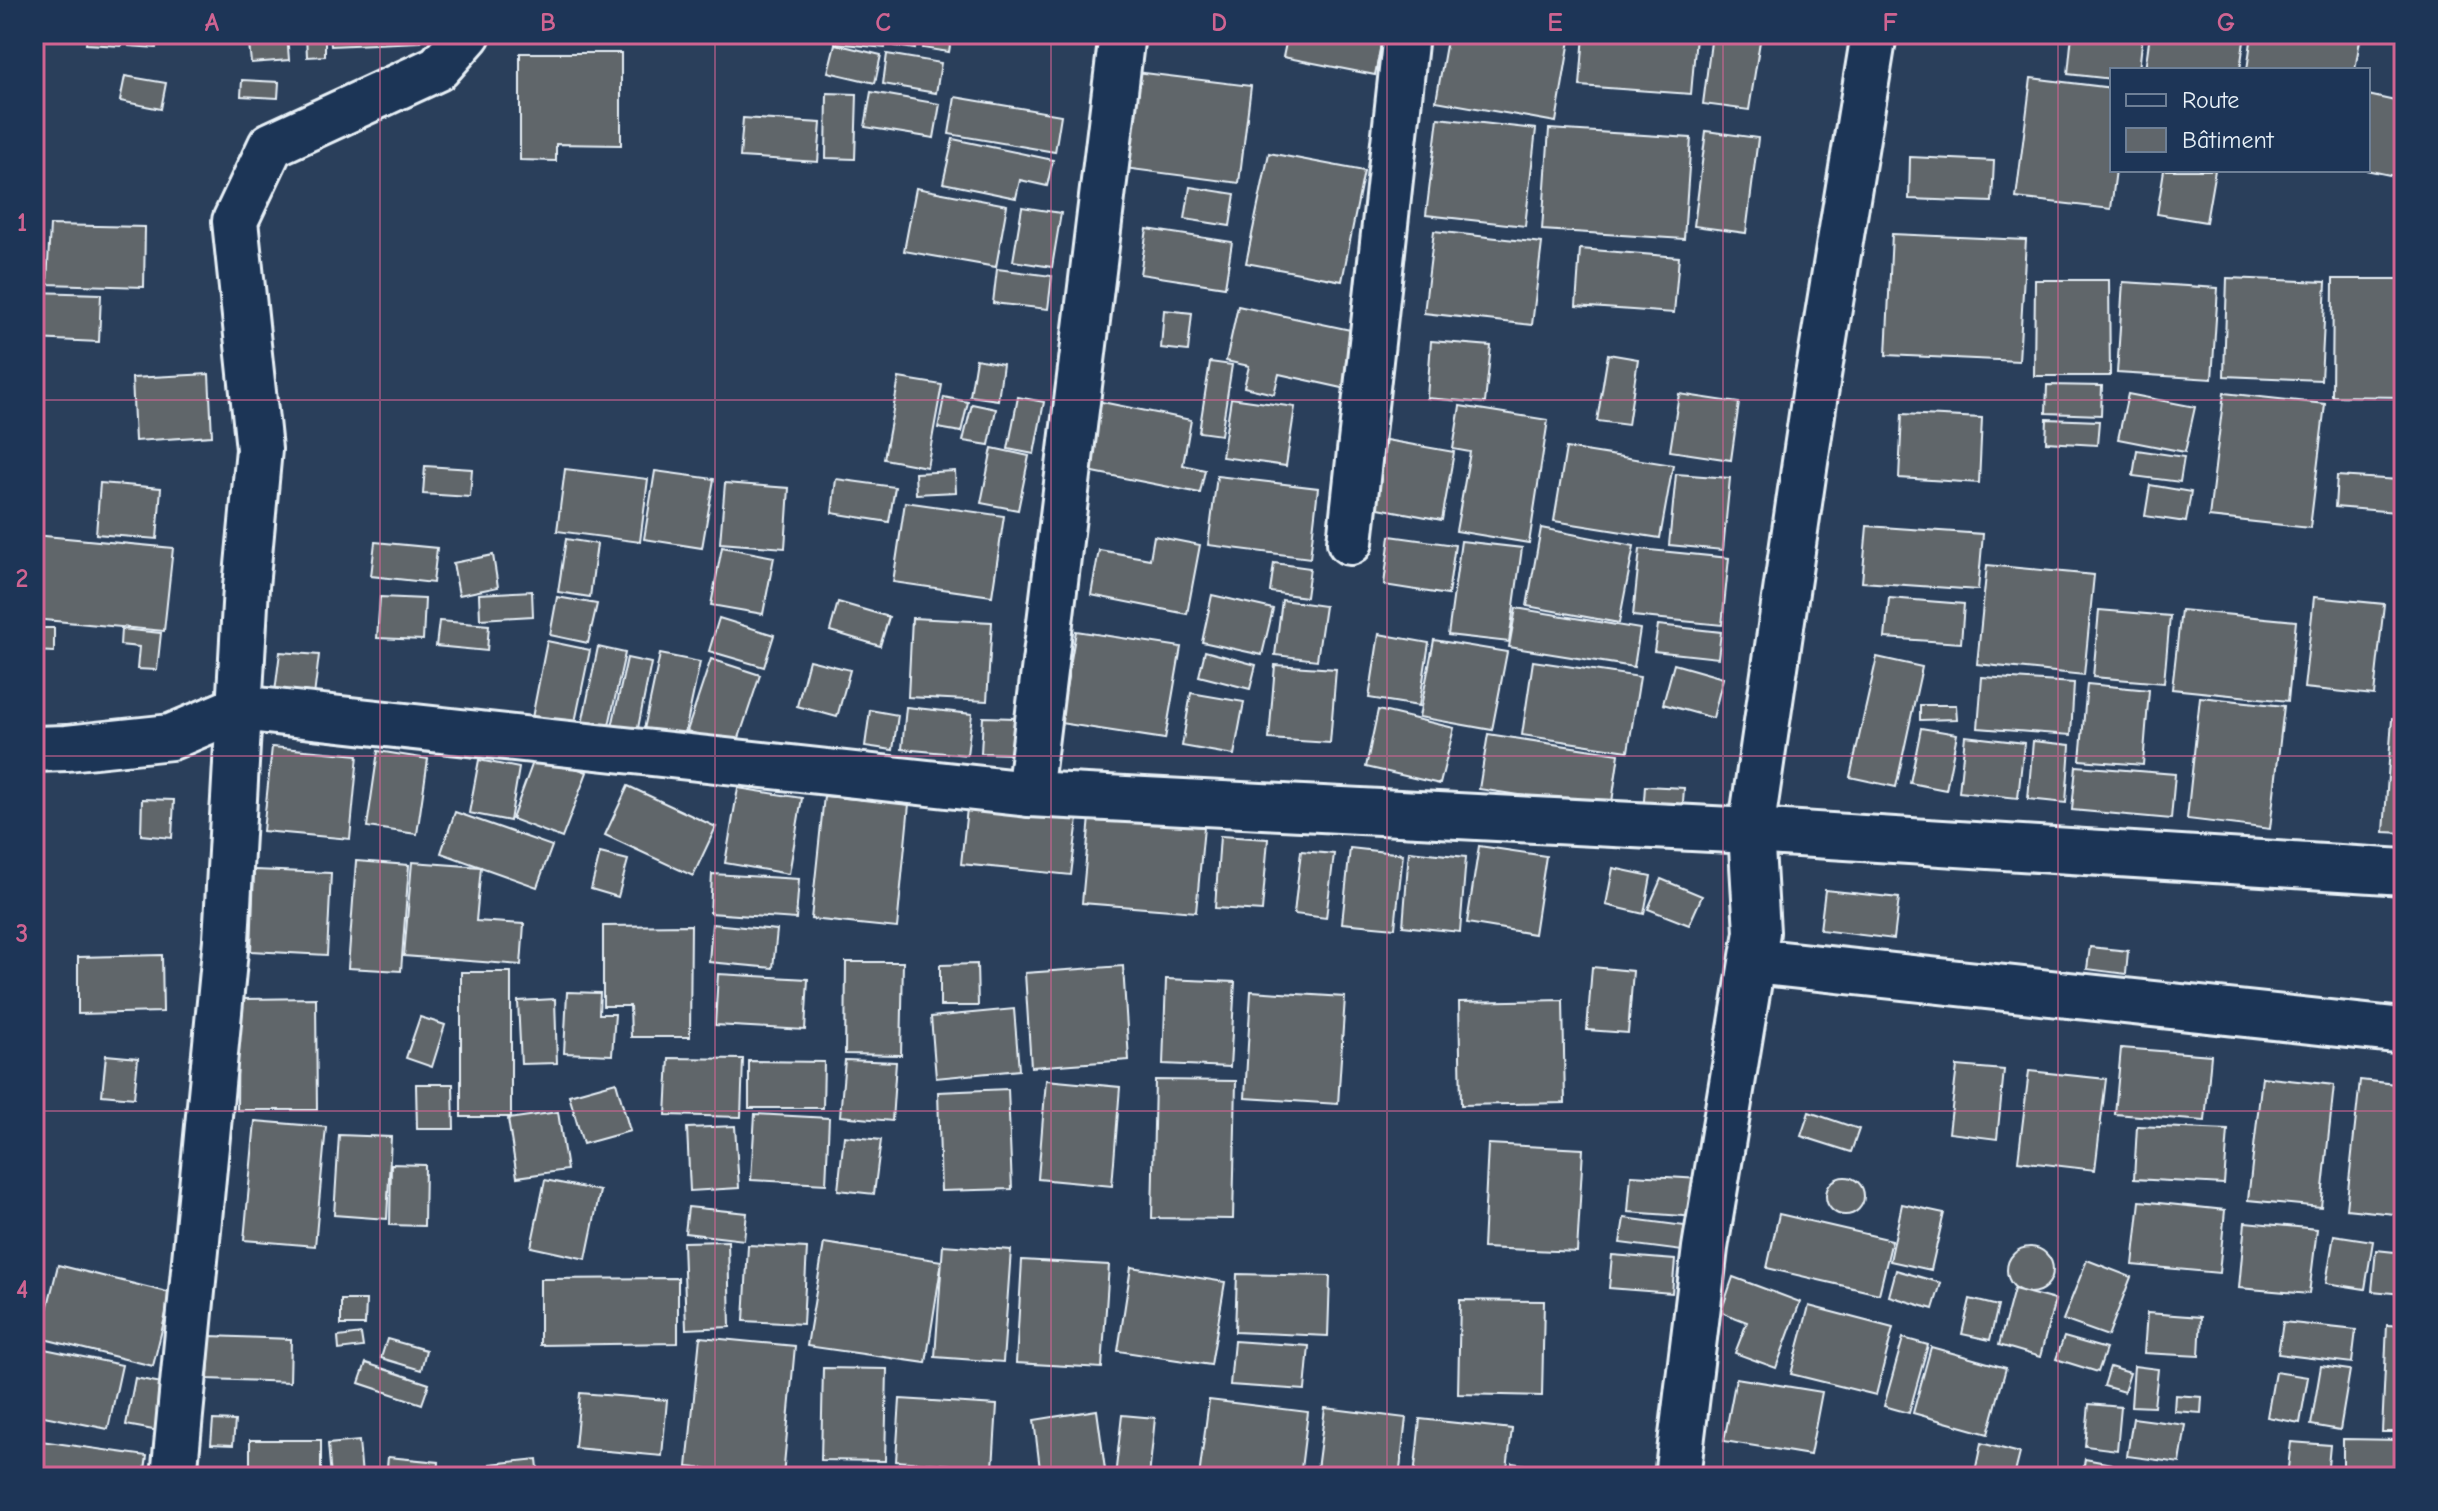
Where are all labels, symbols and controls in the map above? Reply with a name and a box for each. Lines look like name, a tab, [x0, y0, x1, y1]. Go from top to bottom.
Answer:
text: A	[205, 8, 220, 38]
text: B	[540, 8, 556, 38]
text: C	[875, 8, 891, 38]
text: D	[1211, 8, 1227, 38]
text: E	[1547, 8, 1563, 38]
text: F	[1882, 8, 1898, 38]
text: G	[2217, 8, 2235, 38]
legend	[2110, 68, 2370, 172]
text: Route	[2182, 86, 2239, 114]
text: Bâtiment	[2182, 126, 2275, 154]
text: 1	[17, 208, 27, 238]
text: 2	[16, 564, 28, 594]
text: 3	[16, 919, 28, 949]
text: 4	[16, 1275, 28, 1305]

